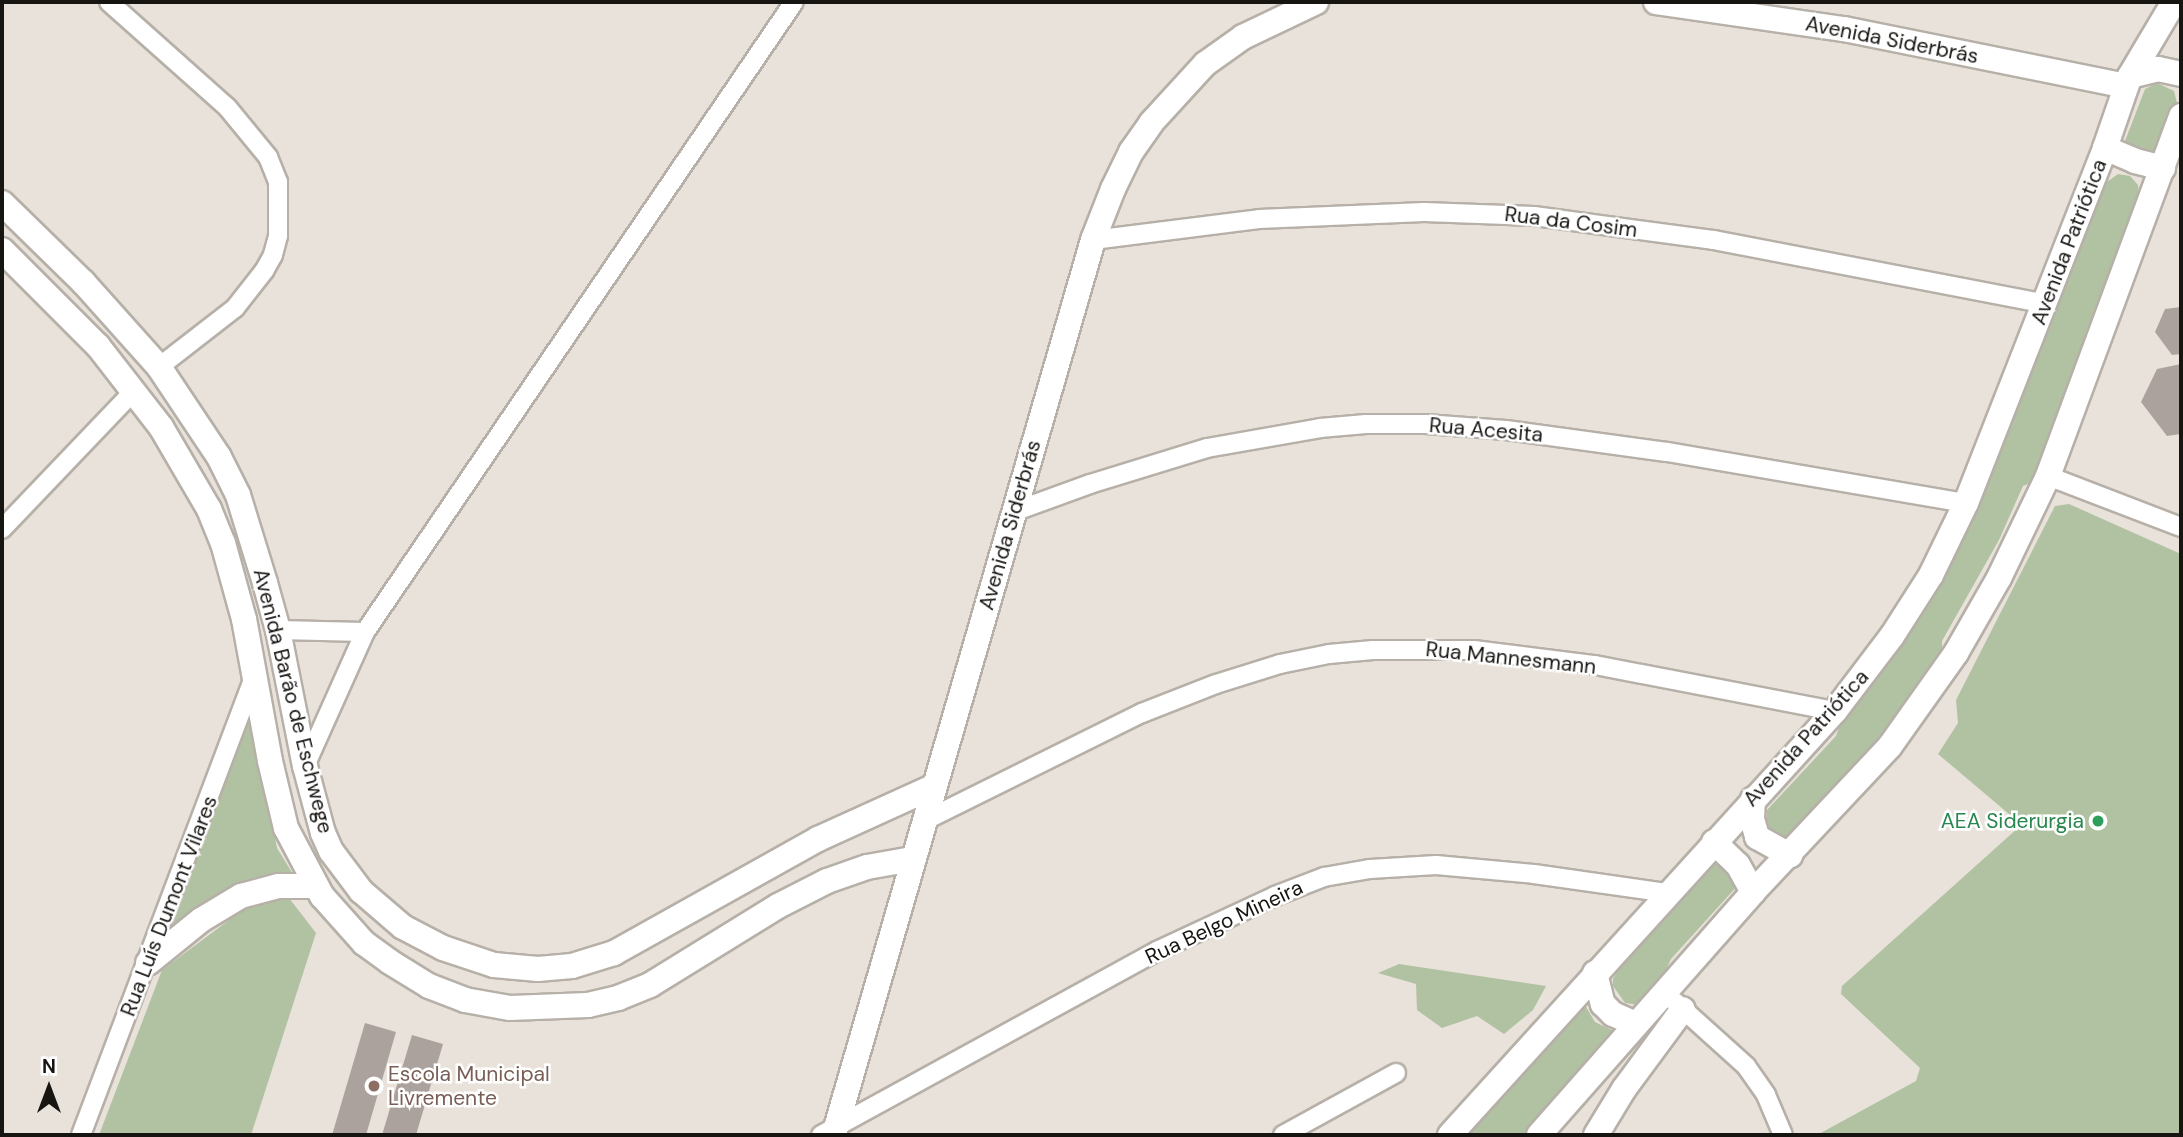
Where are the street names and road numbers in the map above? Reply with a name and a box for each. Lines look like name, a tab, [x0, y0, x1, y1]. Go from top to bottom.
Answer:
street label: Avenida Siderbrás	[1803, 11, 1981, 69]
street label: Avenida Patriótica	[2026, 156, 2112, 328]
street label: Rua da Cosim	[1503, 201, 1639, 243]
street label: Rua Acesita	[1428, 412, 1544, 448]
street label: Avenida Siderbrás	[974, 437, 1046, 613]
street label: Avenida Barão de Eschwege	[248, 566, 338, 836]
street label: Rua Mannesmann	[1424, 637, 1598, 679]
street label: Avenida Patriótica	[1738, 664, 1874, 812]
street label: Rua Luís Dumont Vilares	[115, 792, 223, 1020]
street label: Rua Belgo Mineira	[1141, 874, 1307, 970]

